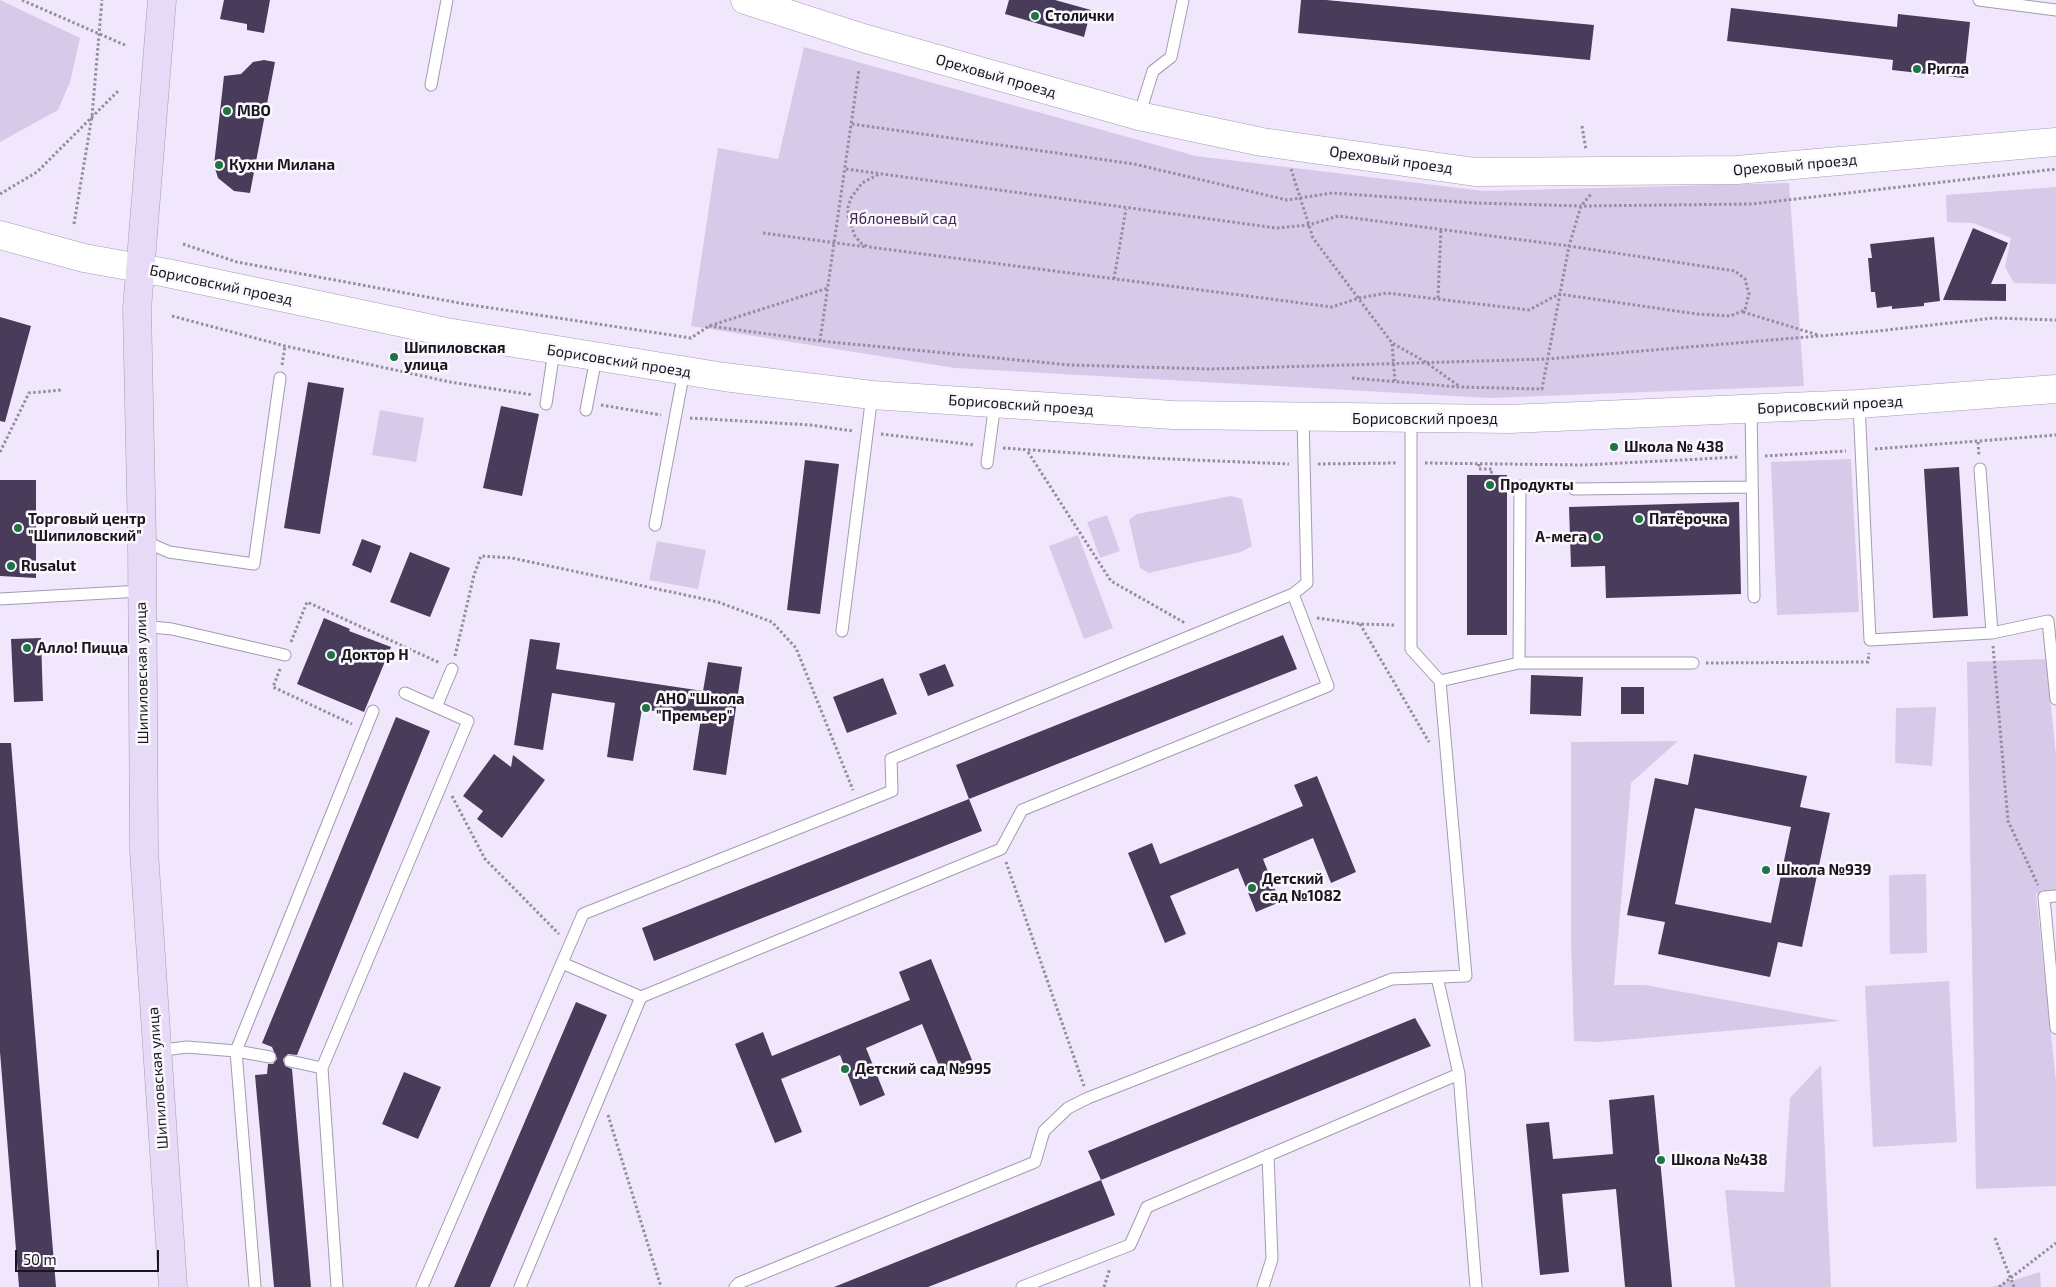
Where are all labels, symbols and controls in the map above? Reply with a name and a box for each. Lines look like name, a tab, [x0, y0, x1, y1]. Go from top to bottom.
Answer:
place label: Столички	[1045, 7, 1114, 25]
marker: Столички	[1029, 10, 1041, 22]
street label: Ореховый проезд	[934, 50, 1058, 102]
place label: Ригла	[1927, 60, 1969, 78]
marker: Ригла	[1911, 63, 1923, 75]
place label: МВО	[237, 102, 271, 120]
marker: МВО	[221, 105, 233, 117]
street label: Ореховый проезд	[1328, 142, 1454, 178]
street label: Ореховый проезд	[1732, 151, 1858, 179]
place label: Кухни Милана	[229, 156, 335, 174]
marker: Кухни Милана	[213, 159, 225, 171]
park label: Яблоневый сад	[849, 210, 957, 228]
street label: Борисовский проезд	[148, 261, 294, 309]
place label: Шипиловская улица	[404, 339, 505, 374]
street label: Борисовский проезд	[546, 341, 692, 381]
marker: Шипиловская улица	[388, 351, 400, 363]
street label: Борисовский проезд	[948, 391, 1094, 419]
street label: Борисовский проезд	[1757, 392, 1903, 418]
street label: Борисовский проезд	[1352, 410, 1498, 428]
place label: Школа № 438	[1624, 438, 1724, 456]
marker: Школа № 438	[1608, 441, 1620, 453]
place label: Продукты	[1500, 476, 1574, 494]
marker: Продукты	[1484, 479, 1496, 491]
place label: Торговый центр "Шипиловский"	[28, 510, 146, 545]
place label: Пятёрочка	[1649, 510, 1728, 528]
marker: Пятёрочка	[1633, 513, 1645, 525]
marker: Торговый центр "Шипиловский"	[12, 522, 24, 534]
place label: А-мега	[1535, 528, 1587, 546]
marker: А-мега	[1591, 531, 1603, 543]
place label: Rusalut	[21, 557, 76, 575]
marker: Rusalut	[5, 560, 17, 572]
street label: Шипиловская улица	[132, 602, 152, 744]
place label: Алло! Пицца	[37, 639, 128, 657]
marker: Алло! Пицца	[21, 642, 33, 654]
place label: Доктор Н	[341, 646, 409, 664]
marker: Доктор Н	[325, 649, 337, 661]
place label: АНО "Школа "Премьер"	[656, 690, 745, 725]
marker: АНО "Школа "Премьер"	[640, 702, 652, 714]
place label: Школа №939	[1776, 861, 1871, 879]
marker: Школа №939	[1760, 864, 1772, 876]
place label: Детский сад №1082	[1262, 870, 1342, 905]
marker: Детский сад №1082	[1246, 882, 1258, 894]
street label: Шипиловская улица	[144, 1006, 172, 1150]
place label: Детский сад №995	[855, 1060, 991, 1078]
marker: Детский сад №995	[839, 1063, 851, 1075]
place label: Школа №438	[1671, 1151, 1768, 1169]
marker: Школа №438	[1655, 1154, 1667, 1166]
scale bar	[18, 1240, 161, 1272]
text: 50 m	[23, 1250, 57, 1268]

